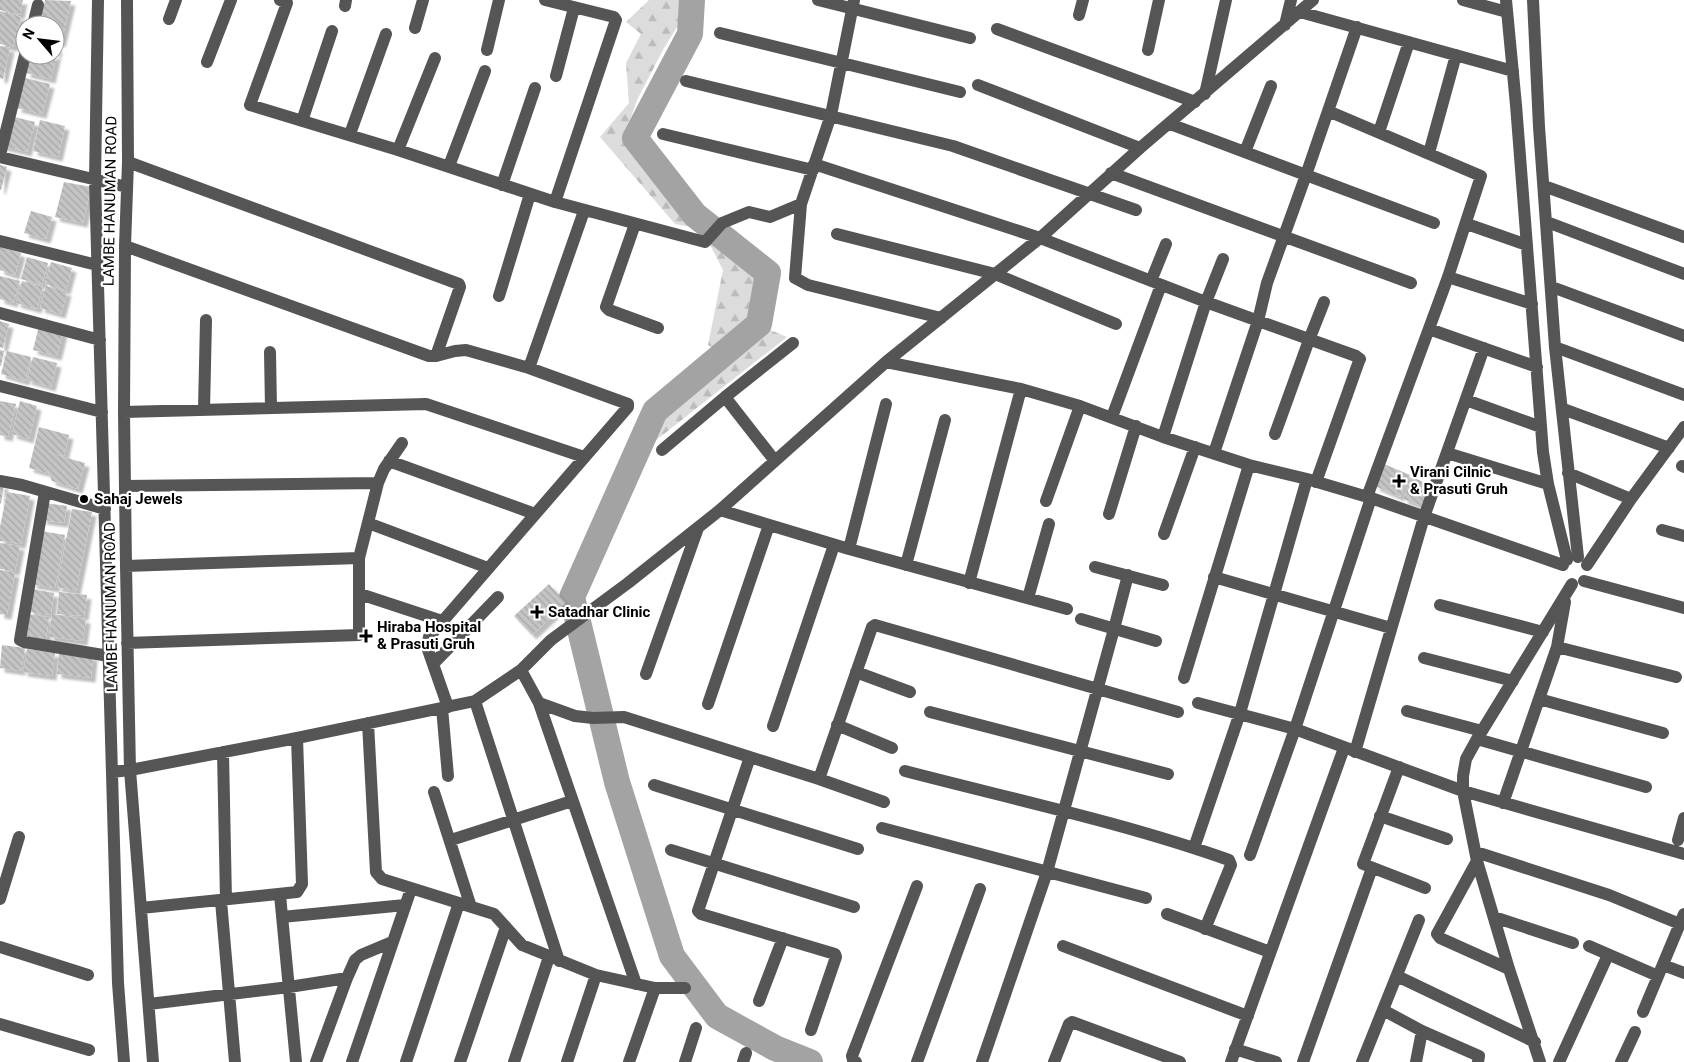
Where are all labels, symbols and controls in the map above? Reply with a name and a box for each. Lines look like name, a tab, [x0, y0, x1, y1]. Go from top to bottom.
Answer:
north arrow	[15, 15, 65, 65]
text: N	[19, 26, 38, 42]
street label: LAMBE HANUMAN ROAD	[100, 116, 120, 286]
place label: Virani Cilnic & Prasuti Gruh	[1410, 463, 1508, 498]
marker: Virani Cilnic & Prasuti Gruh	[1392, 474, 1406, 488]
place label: Sahaj Jewels	[94, 490, 183, 508]
marker: Sahaj Jewels	[78, 493, 90, 505]
street label: LAMBE HANUMAN ROAD	[101, 522, 121, 692]
place label: Satadhar Clinic	[548, 603, 651, 621]
marker: Satadhar Clinic	[530, 605, 544, 619]
place label: Hiraba Hospital & Prasuti Gruh	[377, 618, 481, 653]
marker: Hiraba Hospital & Prasuti Gruh	[359, 629, 373, 643]

